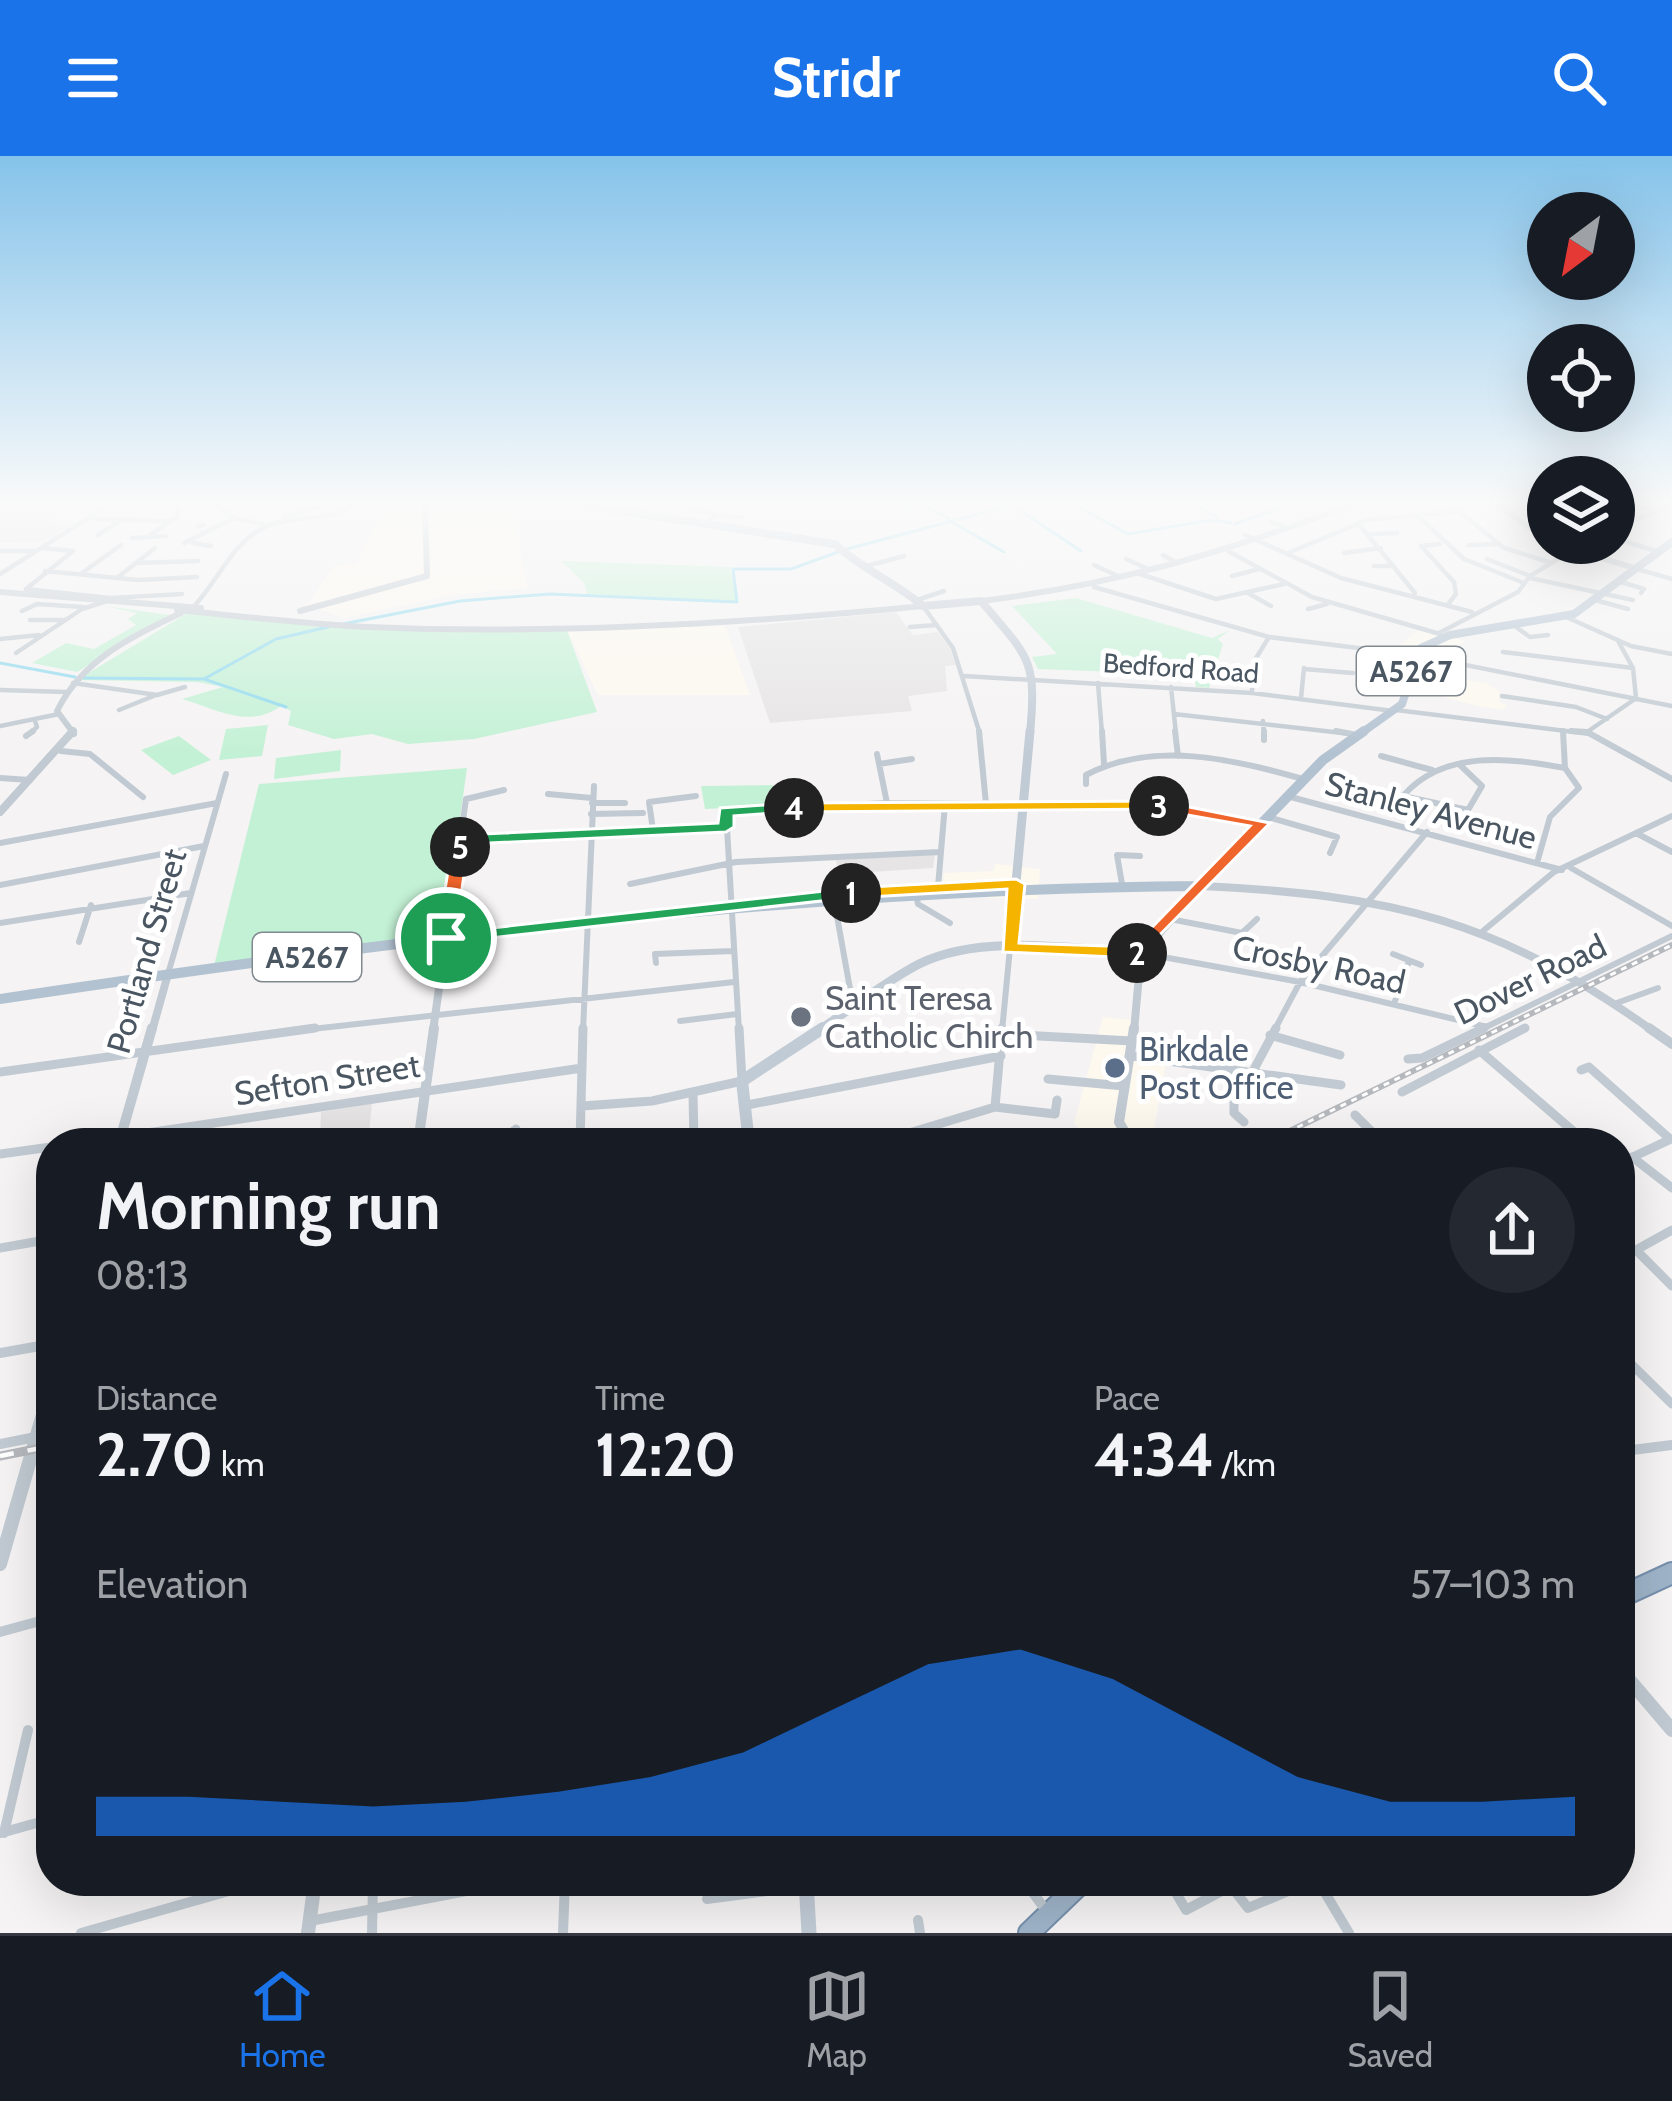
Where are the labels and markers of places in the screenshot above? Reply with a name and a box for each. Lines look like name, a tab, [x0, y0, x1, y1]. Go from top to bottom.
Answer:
pin: 3	[1129, 776, 1189, 836]
pin: 4	[764, 778, 824, 838]
pin: 5	[430, 817, 490, 877]
pin: 1	[821, 863, 881, 923]
pin	[395, 887, 497, 989]
pin: 2	[1107, 923, 1167, 983]
place label: Saint Teresa Catholic Chirch	[825, 978, 1033, 1056]
marker: Saint Teresa Catholic Chirch	[788, 1004, 814, 1030]
place label: Birkdale Post Office	[1139, 1029, 1294, 1107]
marker: Birkdale Post Office	[1102, 1055, 1128, 1081]

